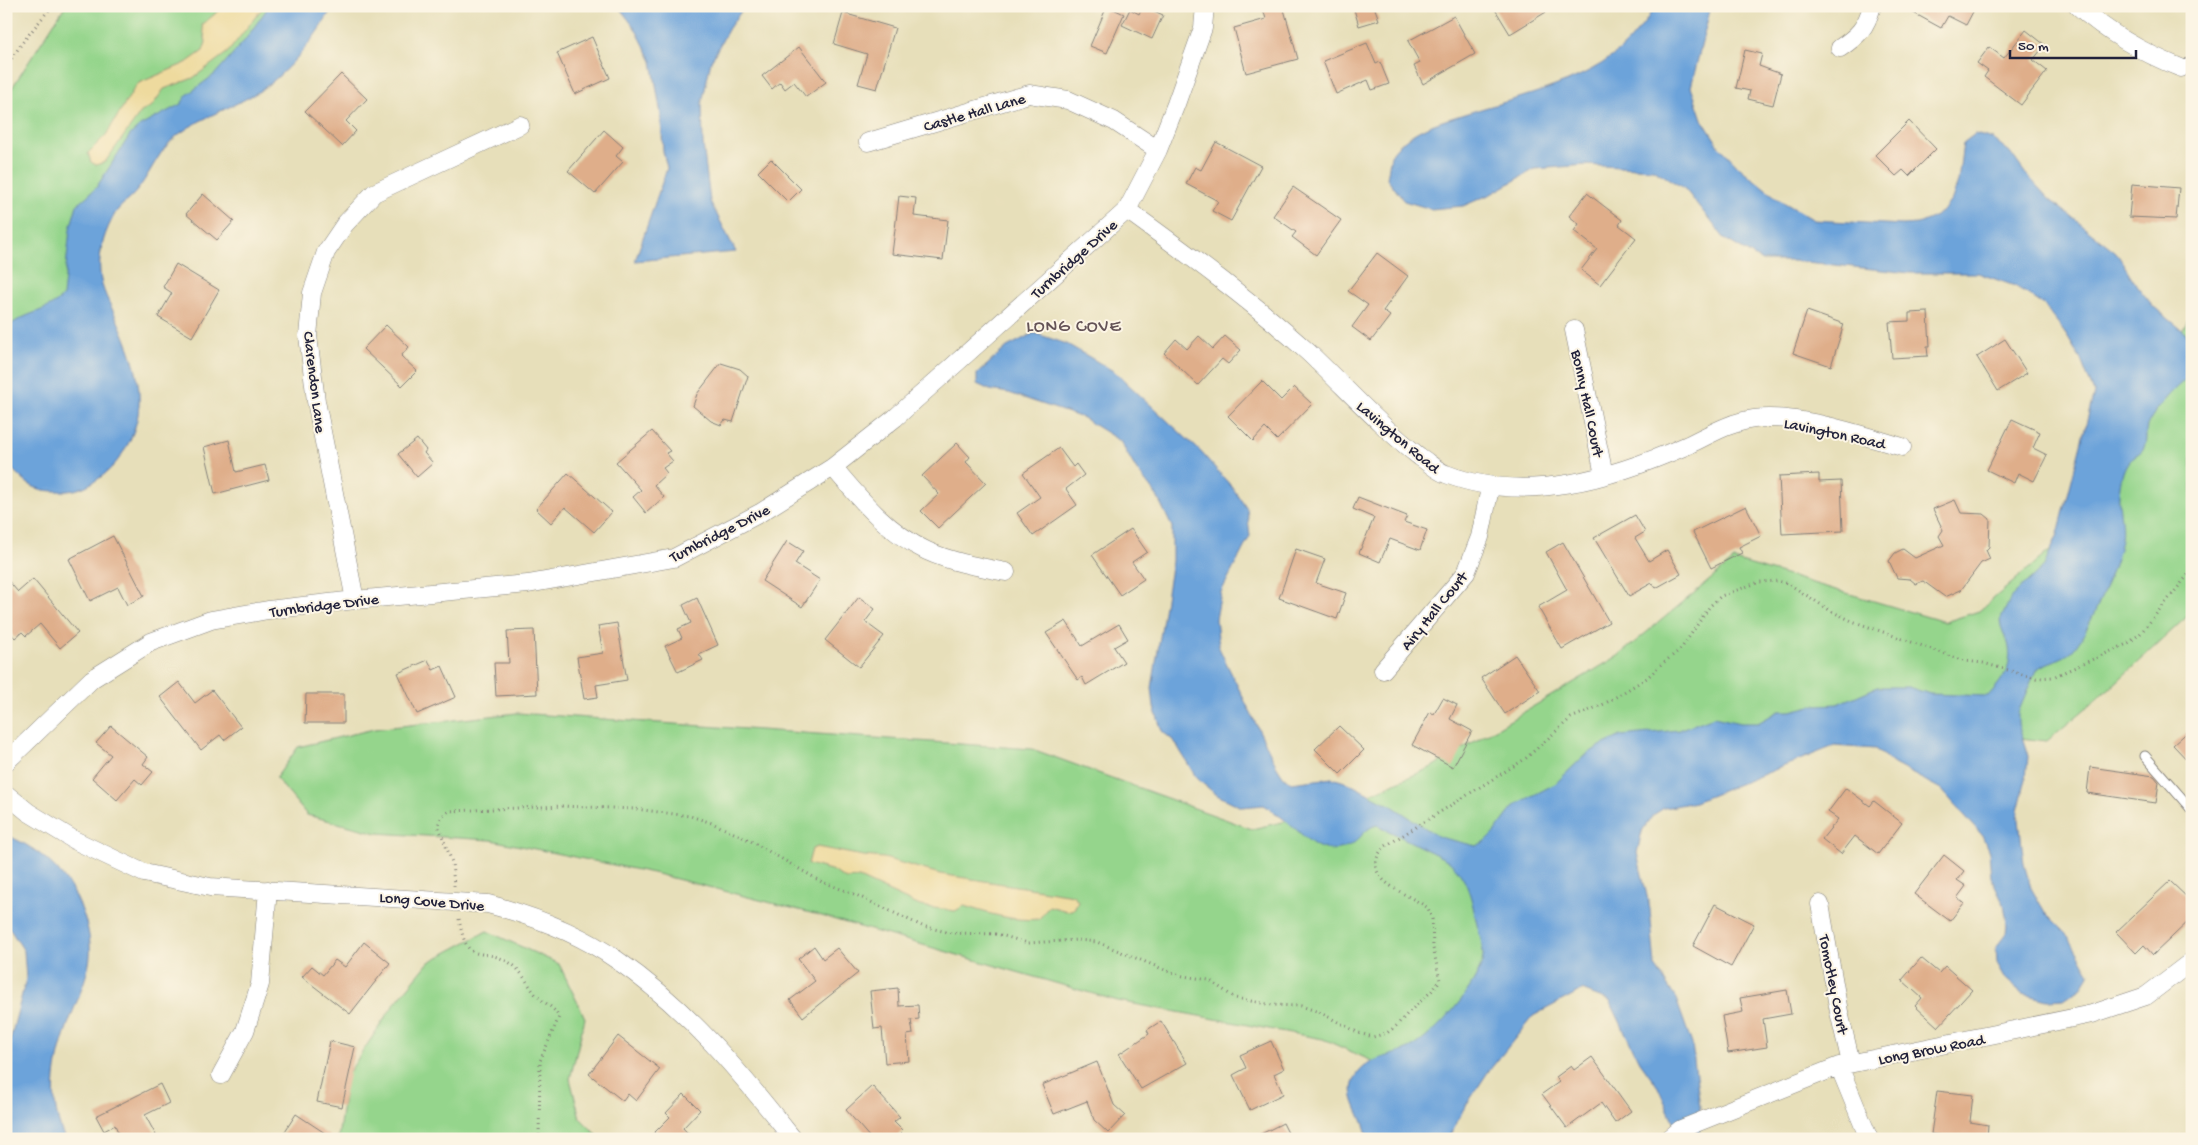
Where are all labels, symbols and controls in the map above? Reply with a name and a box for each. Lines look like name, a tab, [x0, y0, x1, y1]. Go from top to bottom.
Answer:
scale bar	[2010, 28, 2137, 60]
text: 50 m	[2018, 38, 2049, 56]
street label: Castle Hall Lane	[922, 91, 1029, 138]
street label: Turnbridge Drive	[1027, 216, 1123, 305]
district label: LONG COVE	[1026, 317, 1122, 338]
street label: Clarendon Lane	[297, 331, 328, 435]
street label: Bonny Hall Court	[1565, 348, 1606, 460]
street label: Lavington Road	[1351, 398, 1444, 480]
street label: Lavington Road	[1782, 415, 1888, 456]
street label: Turnbridge Drive	[666, 501, 775, 569]
street label: Airy Hall Court	[1398, 568, 1474, 655]
street label: Turnbridge Drive	[268, 591, 381, 624]
street label: Long Cove Drive	[378, 889, 486, 918]
street label: Tomotley Court	[1812, 932, 1851, 1037]
street label: Long Brow Road	[1877, 1032, 1988, 1071]

